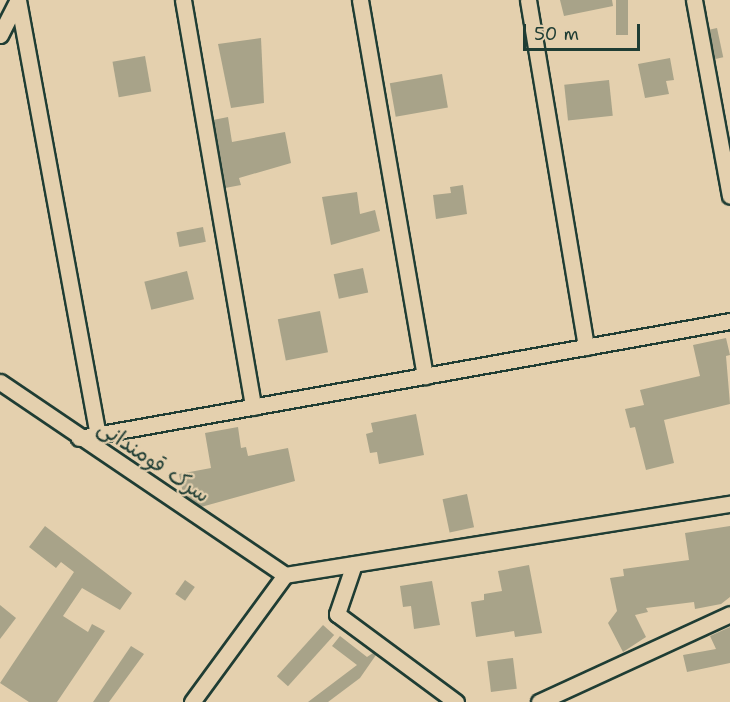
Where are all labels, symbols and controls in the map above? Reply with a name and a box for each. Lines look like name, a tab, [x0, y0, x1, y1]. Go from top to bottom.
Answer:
scale bar	[526, 12, 643, 50]
text: 50 m	[534, 22, 579, 46]
street label: سرک قومندانی	[93, 414, 215, 508]

